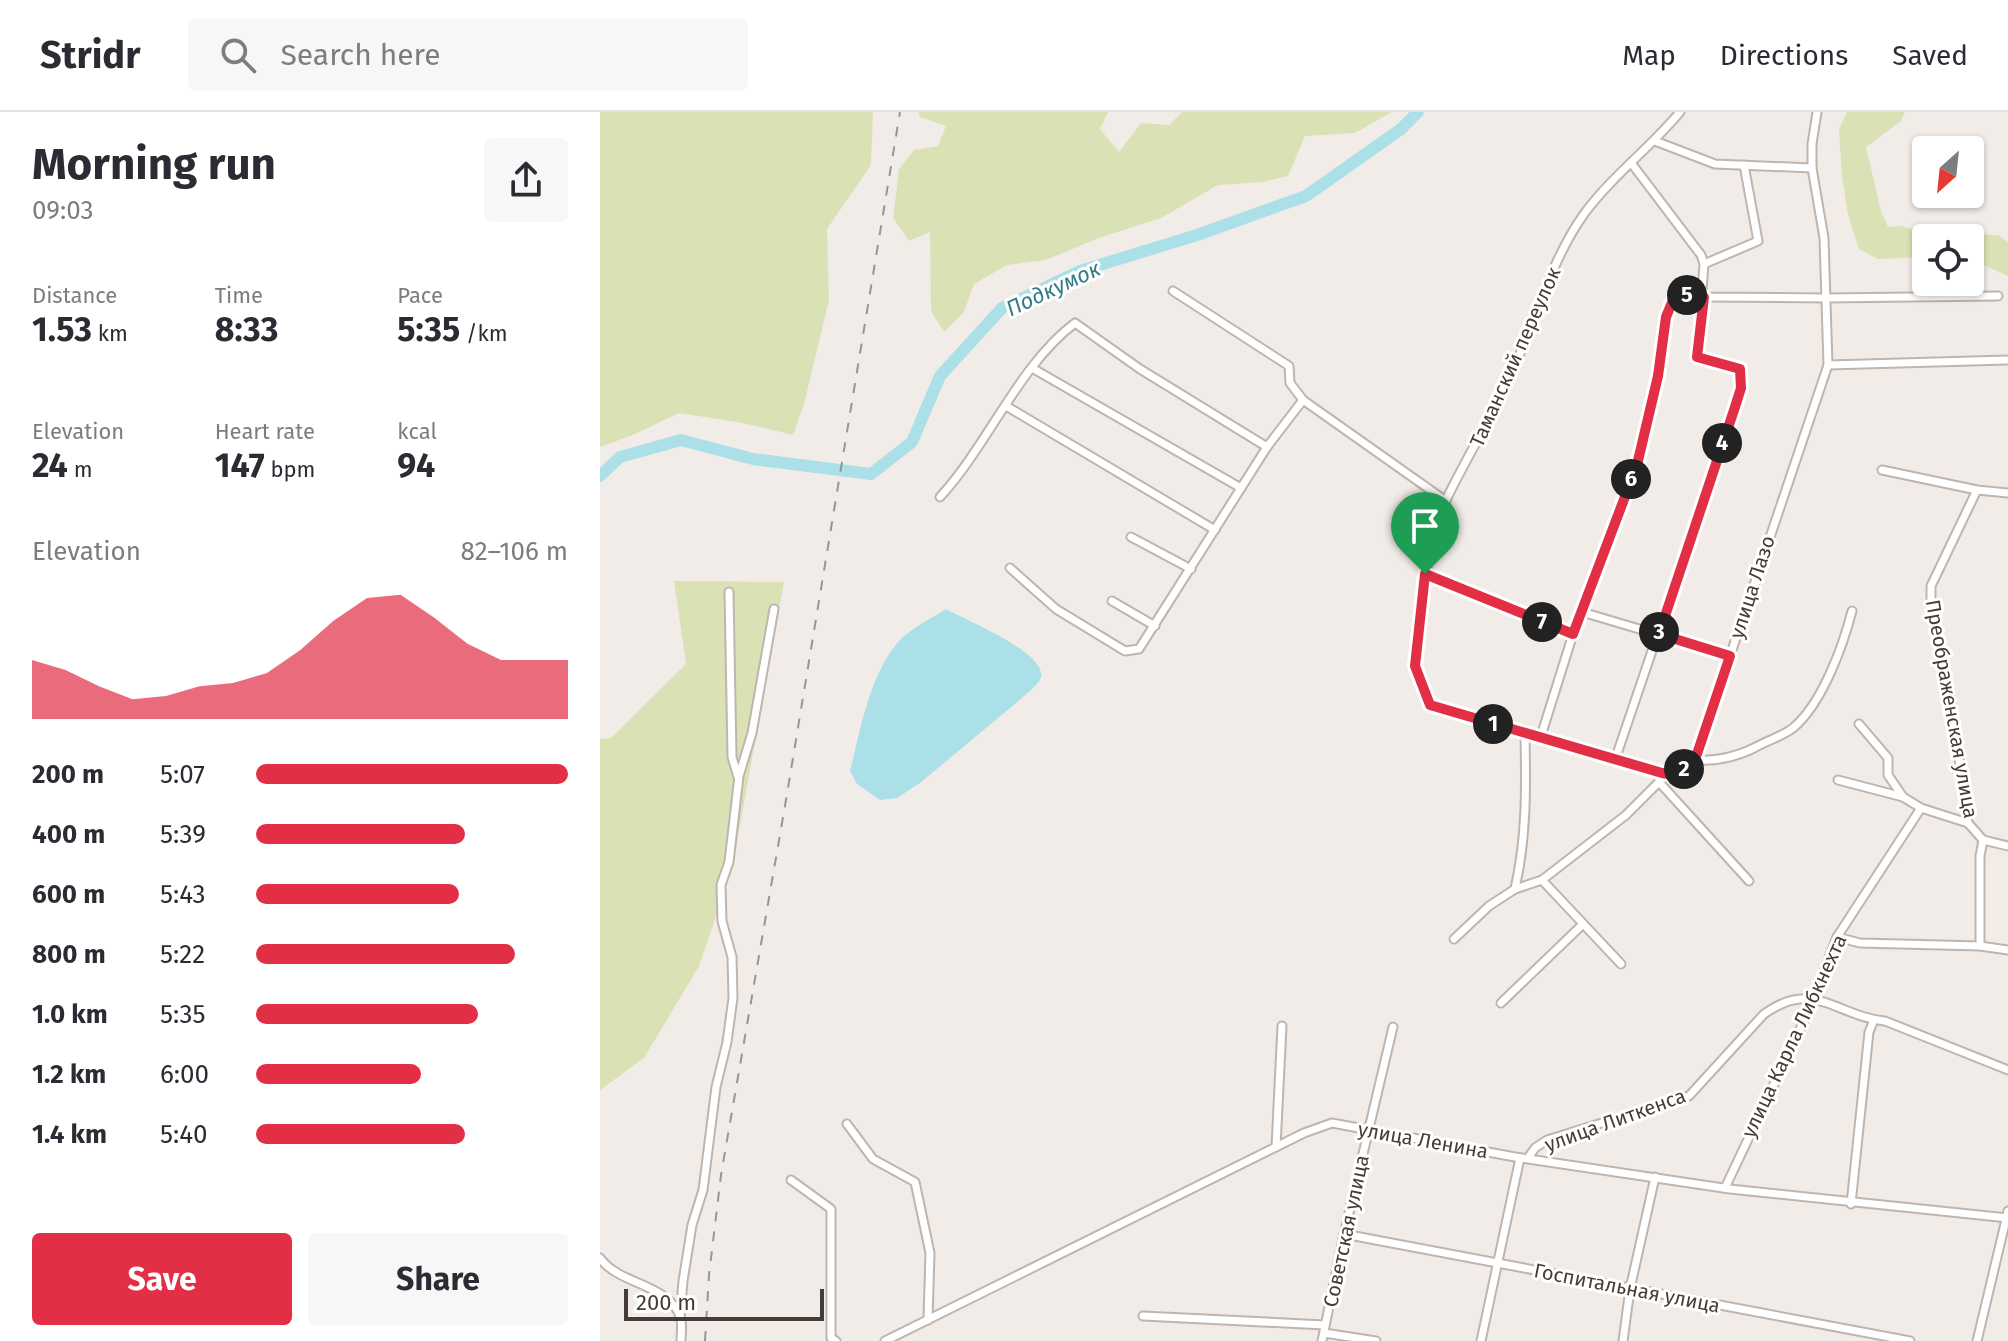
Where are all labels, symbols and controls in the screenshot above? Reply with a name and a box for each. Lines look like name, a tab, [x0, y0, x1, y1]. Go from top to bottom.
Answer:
search box	[188, 19, 748, 91]
text: Stridr	[40, 32, 140, 78]
icon: search	[216, 33, 260, 77]
text: Search here	[280, 37, 441, 73]
text: Map	[1622, 39, 1676, 72]
text: Directions	[1720, 39, 1848, 72]
text: Saved	[1892, 39, 1968, 72]
north arrow	[1912, 136, 1984, 208]
map controls	[1912, 136, 1984, 296]
text: Morning run	[32, 138, 276, 191]
button: share	[484, 138, 568, 222]
text: 09:03	[32, 195, 93, 226]
button: locate	[1912, 224, 1984, 296]
water label: Подкумок	[1002, 255, 1105, 322]
street label: Таманский переулок	[1465, 263, 1566, 451]
pin: 5	[1667, 275, 1707, 315]
text: 5	[1681, 281, 1693, 308]
text: Distance	[32, 282, 117, 309]
text: Time	[215, 282, 263, 309]
text: Pace	[397, 282, 443, 309]
text: 1.53	[32, 309, 92, 350]
text: 8:33	[215, 309, 278, 350]
text: 5:35	[397, 309, 460, 350]
text: km	[92, 320, 128, 347]
text: /km	[460, 320, 508, 347]
text: Elevation	[32, 418, 124, 445]
text: Heart rate	[215, 418, 315, 445]
text: kcal	[397, 418, 437, 445]
pin: 4	[1702, 423, 1742, 463]
text: 4	[1716, 429, 1728, 456]
text: 24	[32, 445, 68, 486]
text: 147	[215, 445, 265, 486]
text: 94	[397, 445, 435, 486]
text: m	[68, 456, 93, 483]
text: bpm	[265, 456, 315, 483]
pin: 6	[1611, 459, 1651, 499]
text: 6	[1625, 465, 1637, 492]
pin	[1391, 492, 1459, 574]
icon: arrive	[1403, 504, 1447, 548]
street label: улица Лазо	[1724, 533, 1780, 641]
text: Elevation	[32, 536, 141, 567]
text: 82–106 m	[461, 536, 568, 567]
street label: Преображенская улица	[1921, 598, 1983, 820]
pin: 7	[1522, 602, 1562, 642]
text: 7	[1537, 608, 1547, 635]
pin: 3	[1639, 612, 1679, 652]
text: 3	[1653, 618, 1665, 645]
pin: 1	[1473, 704, 1513, 744]
text: 1	[1488, 710, 1498, 737]
pin: 2	[1664, 749, 1704, 789]
text: 2	[1678, 755, 1690, 782]
text: 200 m	[32, 759, 104, 790]
text: 5:07	[160, 759, 205, 790]
text: 400 m	[32, 819, 105, 850]
text: 5:39	[160, 819, 206, 850]
text: 600 m	[32, 879, 105, 910]
text: 5:43	[160, 879, 206, 910]
street label: улица Карла Либкнехта	[1736, 931, 1852, 1141]
text: 800 m	[32, 939, 106, 970]
text: 5:22	[160, 939, 205, 970]
text: 1.0 km	[32, 999, 108, 1030]
text: 5:35	[160, 999, 206, 1030]
text: 1.2 km	[32, 1059, 106, 1090]
text: 6:00	[160, 1059, 209, 1090]
street label: улица Литкенса	[1541, 1083, 1689, 1157]
street label: улица Ленина	[1356, 1117, 1490, 1163]
text: 1.4 km	[32, 1119, 107, 1150]
text: 5:40	[160, 1119, 207, 1150]
street label: Советская улица	[1318, 1153, 1374, 1309]
button: Save	[32, 1233, 292, 1325]
button: Share	[308, 1233, 568, 1325]
street label: Госпитальная улица	[1532, 1258, 1722, 1318]
scale bar	[624, 1285, 824, 1321]
text: 200 m	[636, 1289, 696, 1316]

